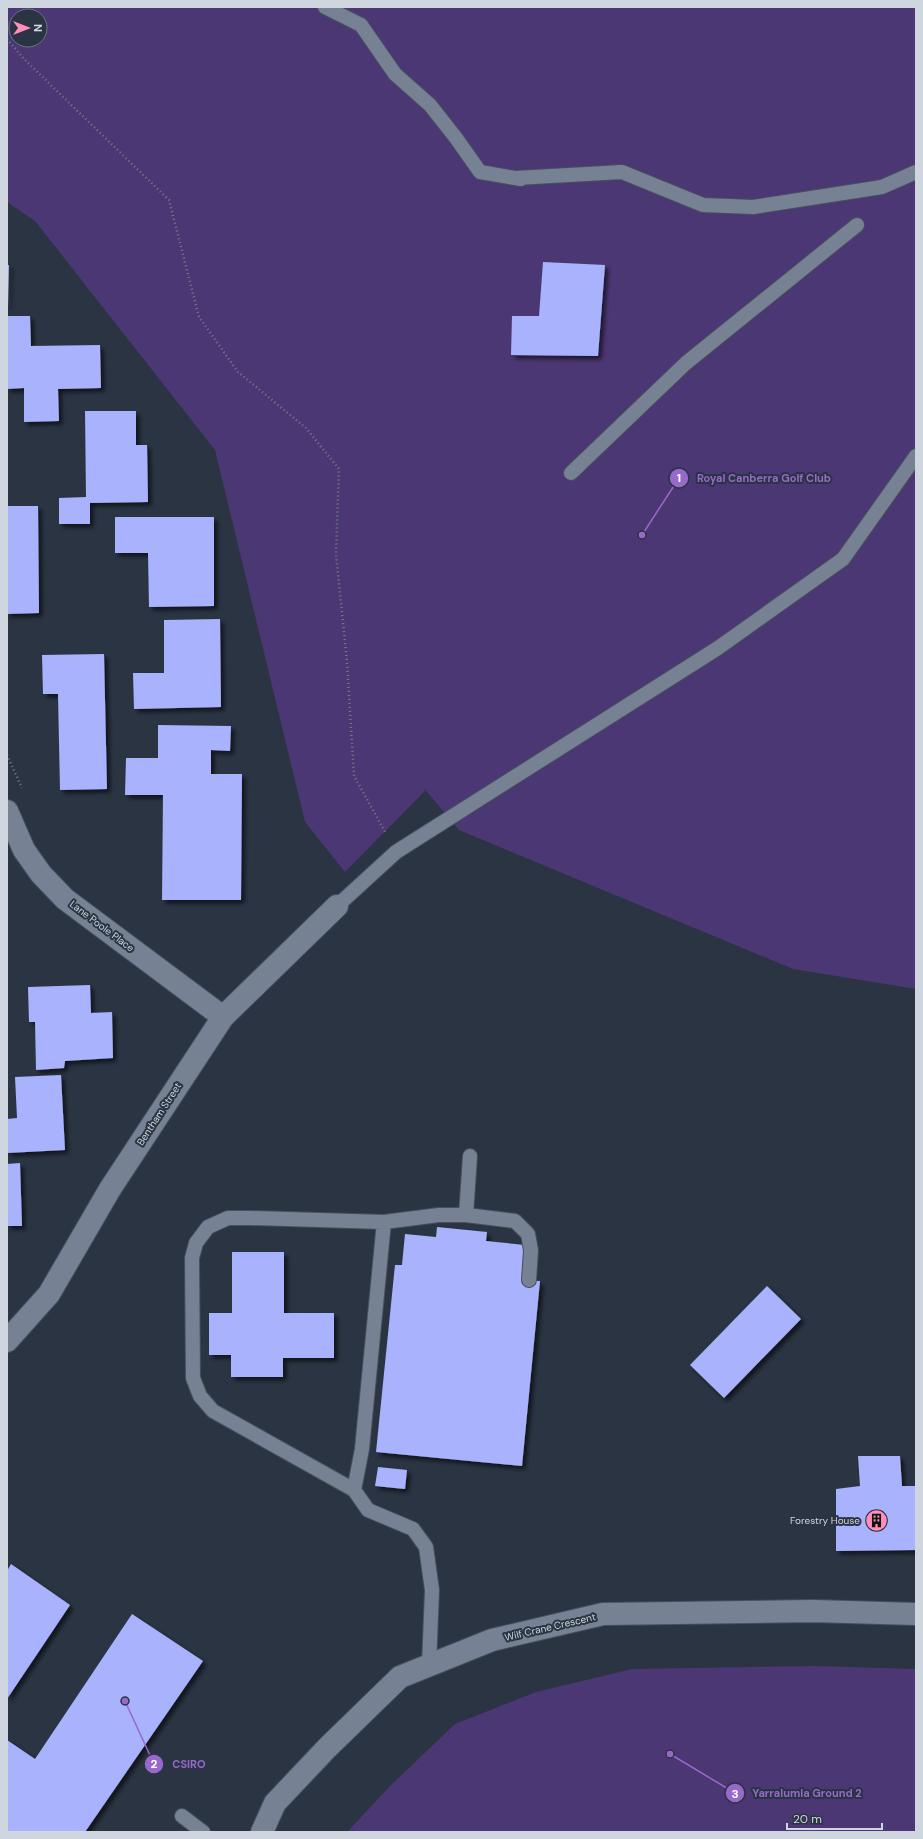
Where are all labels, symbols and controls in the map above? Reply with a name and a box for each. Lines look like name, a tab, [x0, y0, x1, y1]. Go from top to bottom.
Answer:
north arrow	[8, 8, 48, 48]
text: N	[31, 24, 45, 32]
callout: Royal Canberra Golf Club	[669, 466, 839, 489]
text: 1	[677, 470, 681, 486]
text: Royal Canberra Golf Club	[697, 471, 831, 485]
street label: Lane Poole Place	[67, 897, 137, 955]
street label: Bentham Street	[134, 1080, 184, 1148]
building icon: Forestry House	[863, 1507, 889, 1533]
place label: Forestry House	[790, 1514, 860, 1527]
street label: Wilf Crane Crescent	[503, 1610, 597, 1644]
callout: CSIRO	[144, 1753, 213, 1776]
text: 2	[151, 1756, 158, 1772]
text: CSIRO	[172, 1757, 206, 1771]
callout: Yarralumla Ground 2	[725, 1782, 870, 1805]
text: 3	[731, 1786, 739, 1802]
text: Yarralumla Ground 2	[752, 1786, 862, 1800]
scale bar	[787, 1805, 882, 1831]
text: 20 m	[793, 1811, 822, 1827]

